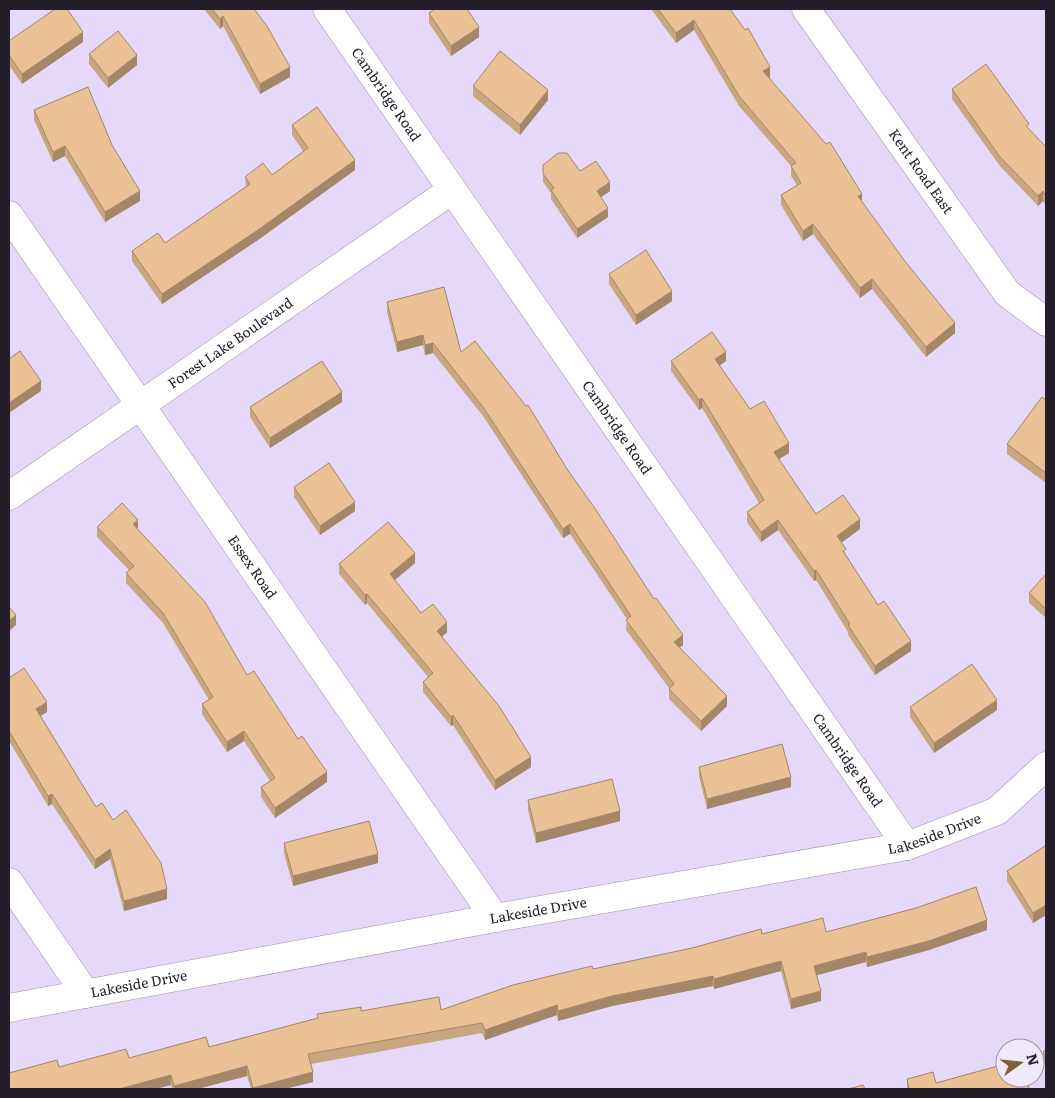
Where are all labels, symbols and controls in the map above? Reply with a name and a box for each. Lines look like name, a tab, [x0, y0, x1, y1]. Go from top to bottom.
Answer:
street label: Cambridge Road	[347, 43, 427, 145]
street label: Kent Road East	[885, 124, 959, 218]
street label: Forest Lake Boulevard	[163, 292, 297, 393]
street label: Cambridge Road	[578, 376, 658, 478]
street label: Essex Road	[224, 531, 283, 603]
street label: Cambridge Road	[809, 709, 888, 811]
street label: Lakeside Drive	[886, 807, 984, 858]
street label: Lakeside Drive	[488, 891, 588, 928]
street label: Lakeside Drive	[88, 964, 189, 1002]
north arrow	[995, 1038, 1045, 1088]
text: N	[1022, 1051, 1045, 1068]

